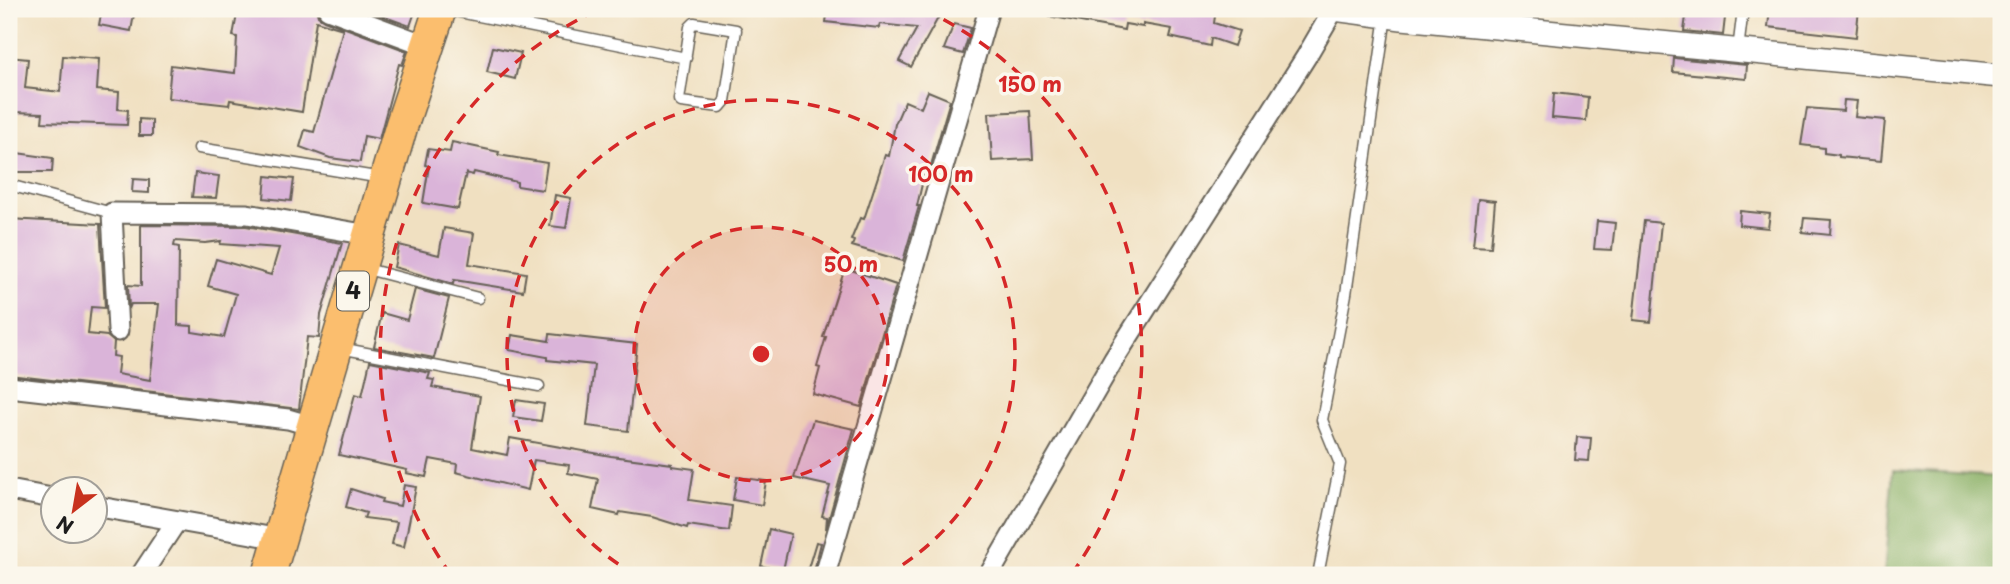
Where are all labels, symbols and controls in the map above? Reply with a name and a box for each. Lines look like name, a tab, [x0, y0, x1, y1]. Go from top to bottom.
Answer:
text: 150 m	[998, 67, 1062, 99]
text: 100 m	[908, 157, 974, 189]
text: 50 m	[824, 247, 878, 279]
road number: 4	[337, 272, 369, 310]
centre of rings	[749, 342, 773, 366]
north arrow	[38, 476, 108, 546]
text: N	[51, 510, 78, 541]

